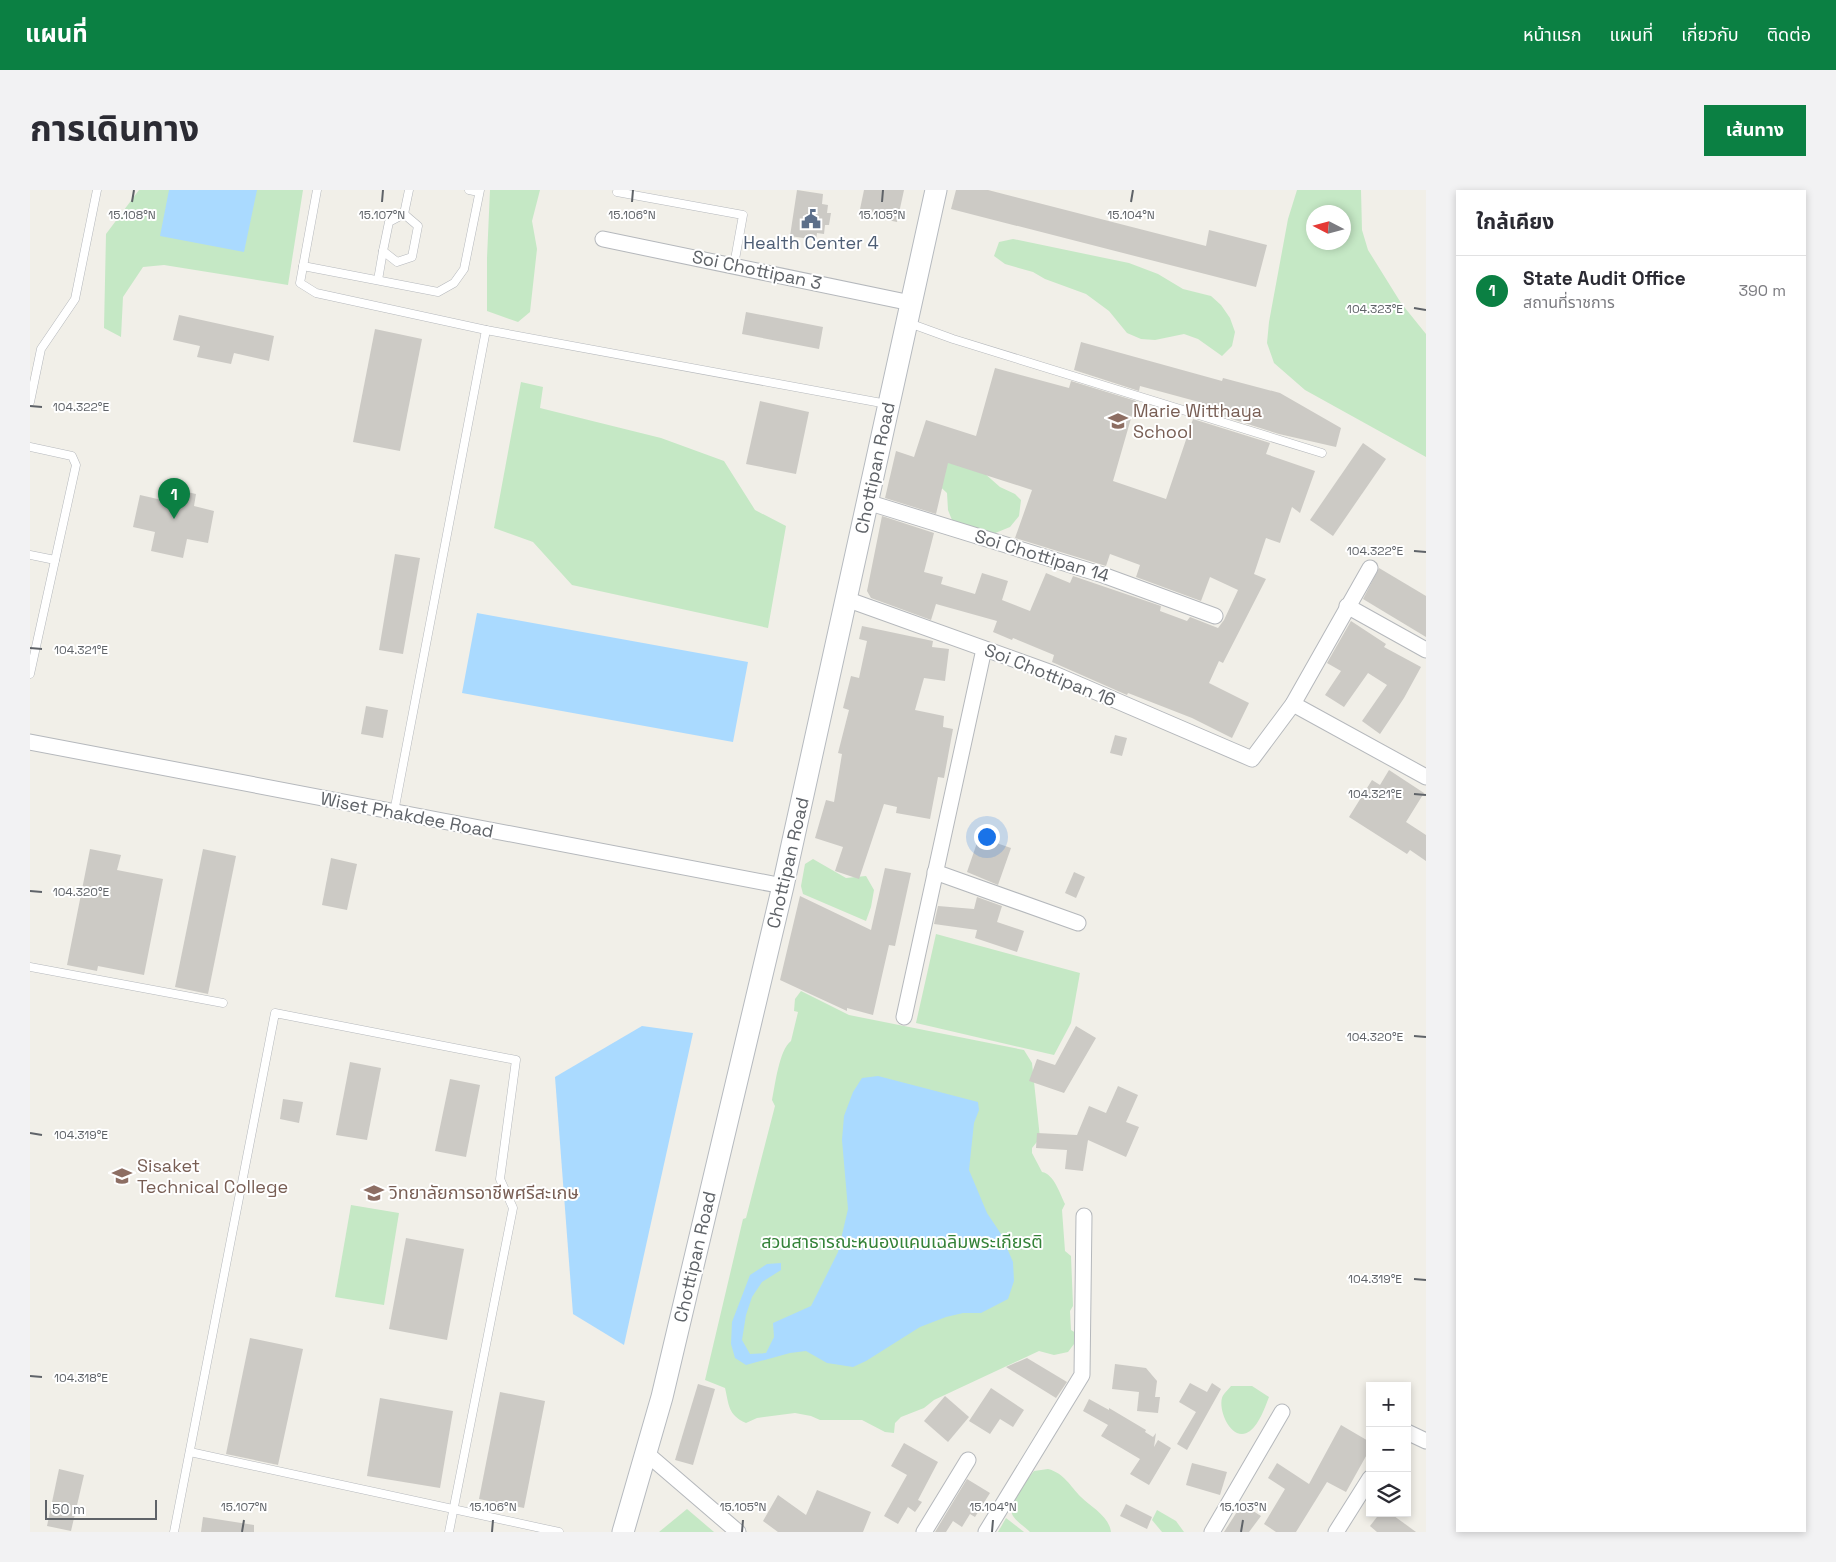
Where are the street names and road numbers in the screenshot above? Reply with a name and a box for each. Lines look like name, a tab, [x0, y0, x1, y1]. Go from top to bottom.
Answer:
street label: Soi Chottipan 3	[690, 245, 824, 294]
street label: Chottipan Road	[849, 400, 900, 536]
street label: Soi Chottipan 14	[972, 524, 1112, 587]
street label: Soi Chottipan 16	[981, 638, 1119, 711]
street label: Wiset Phakdee Road	[319, 786, 496, 843]
street label: Chottipan Road	[761, 795, 814, 931]
street label: Chottipan Road	[668, 1189, 721, 1325]

